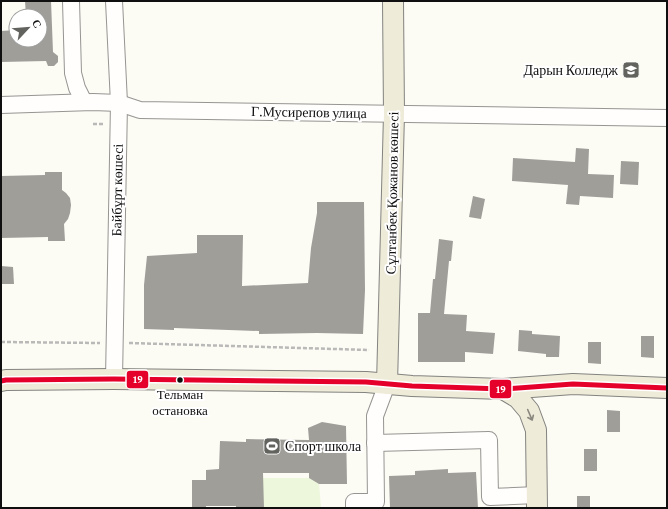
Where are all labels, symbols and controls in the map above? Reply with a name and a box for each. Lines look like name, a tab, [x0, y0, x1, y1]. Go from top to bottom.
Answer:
north arrow	[8, 8, 48, 48]
text: С	[30, 17, 44, 30]
school or university icon: Дарын Колледж	[621, 60, 641, 80]
place label: Дарын Колледж	[523, 62, 618, 78]
street label: Г.Мусирепов улица	[251, 103, 368, 121]
street label: Сұлтанбек Қожанов көшесі	[383, 111, 401, 275]
street label: Байбұрт көшесі	[108, 143, 126, 236]
line badge: 19	[126, 370, 149, 389]
text: 19	[133, 373, 143, 385]
marker: Тельман остановка	[175, 375, 185, 385]
line badge: 19	[489, 379, 512, 399]
text: 19	[496, 383, 506, 395]
place label: Тельман остановка	[152, 387, 208, 418]
one-way arrow	[527, 409, 535, 421]
sports icon: Спорт школа	[262, 436, 282, 456]
place label: Спорт школа	[285, 438, 362, 454]

